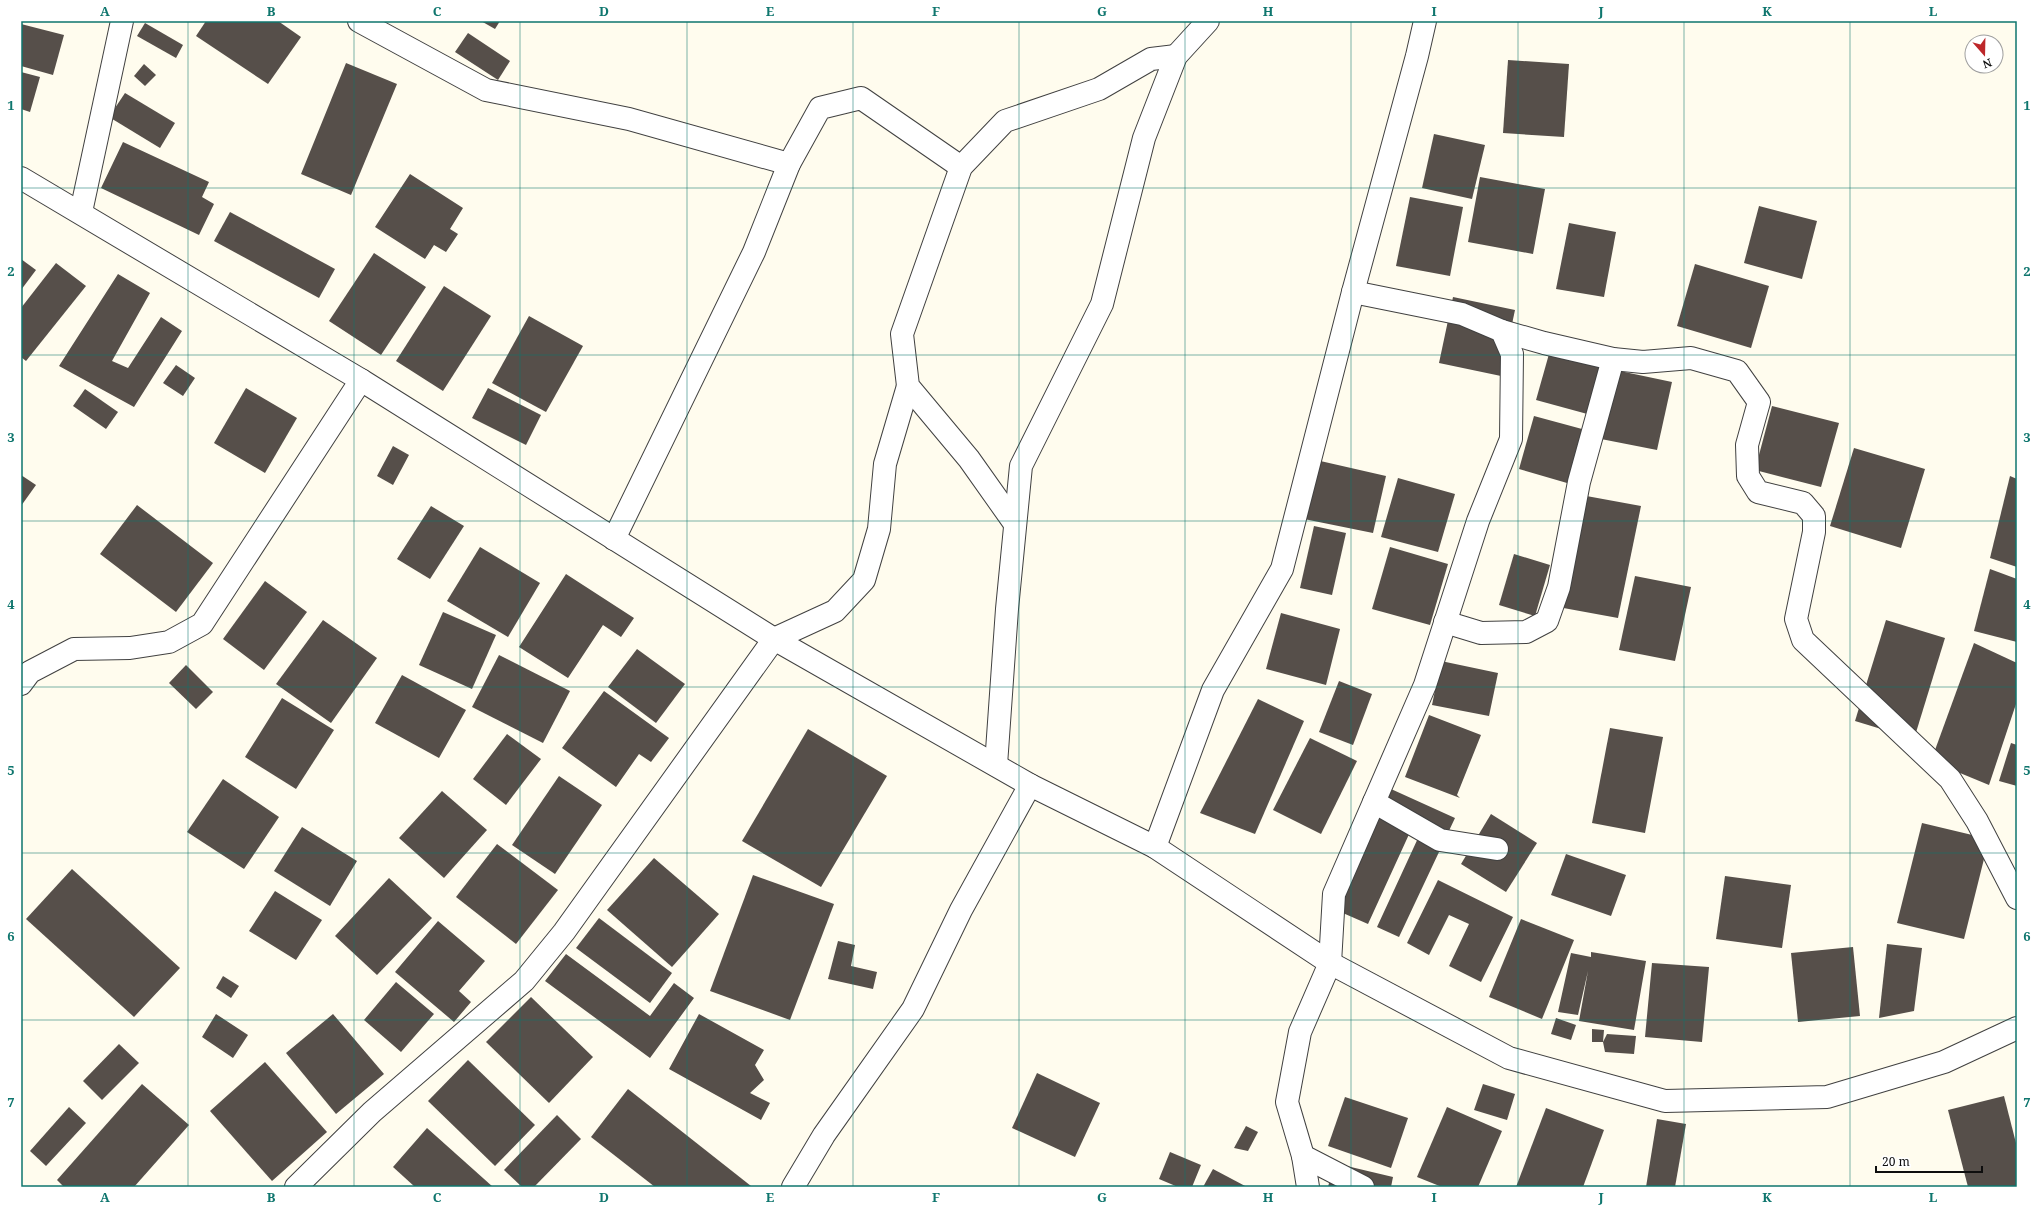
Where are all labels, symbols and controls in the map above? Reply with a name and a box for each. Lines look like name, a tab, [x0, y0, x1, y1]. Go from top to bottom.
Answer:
text: A	[100, 2, 110, 20]
text: B	[267, 2, 276, 20]
text: C	[433, 2, 442, 20]
text: D	[599, 2, 609, 20]
text: E	[766, 2, 775, 20]
text: F	[932, 2, 940, 20]
text: G	[1097, 2, 1107, 20]
text: H	[1263, 2, 1274, 20]
text: I	[1431, 2, 1437, 20]
text: J	[1597, 2, 1604, 20]
text: K	[1762, 2, 1772, 20]
text: L	[1929, 2, 1938, 20]
north arrow	[1964, 34, 2004, 74]
text: N	[1981, 55, 1994, 73]
text: 1	[7, 96, 15, 114]
text: 1	[2023, 96, 2031, 114]
text: 2	[7, 262, 15, 280]
text: 2	[2023, 262, 2031, 280]
text: 3	[7, 428, 15, 446]
text: 3	[2023, 428, 2031, 446]
text: 4	[7, 595, 15, 613]
text: 4	[2023, 595, 2031, 613]
text: 5	[7, 761, 15, 779]
text: 5	[2023, 761, 2031, 779]
text: 6	[7, 927, 15, 945]
text: 6	[2023, 927, 2031, 945]
text: 7	[7, 1093, 15, 1111]
text: 7	[2023, 1093, 2031, 1111]
scale bar	[1876, 1148, 1982, 1174]
text: 20 m	[1882, 1153, 1910, 1170]
text: A	[100, 1188, 110, 1206]
text: B	[267, 1188, 276, 1206]
text: C	[433, 1188, 442, 1206]
text: D	[599, 1188, 609, 1206]
text: E	[766, 1188, 775, 1206]
text: F	[932, 1188, 940, 1206]
text: G	[1097, 1188, 1107, 1206]
text: H	[1263, 1188, 1274, 1206]
text: I	[1431, 1188, 1437, 1206]
text: J	[1597, 1188, 1604, 1206]
text: K	[1762, 1188, 1772, 1206]
text: L	[1929, 1188, 1938, 1206]

